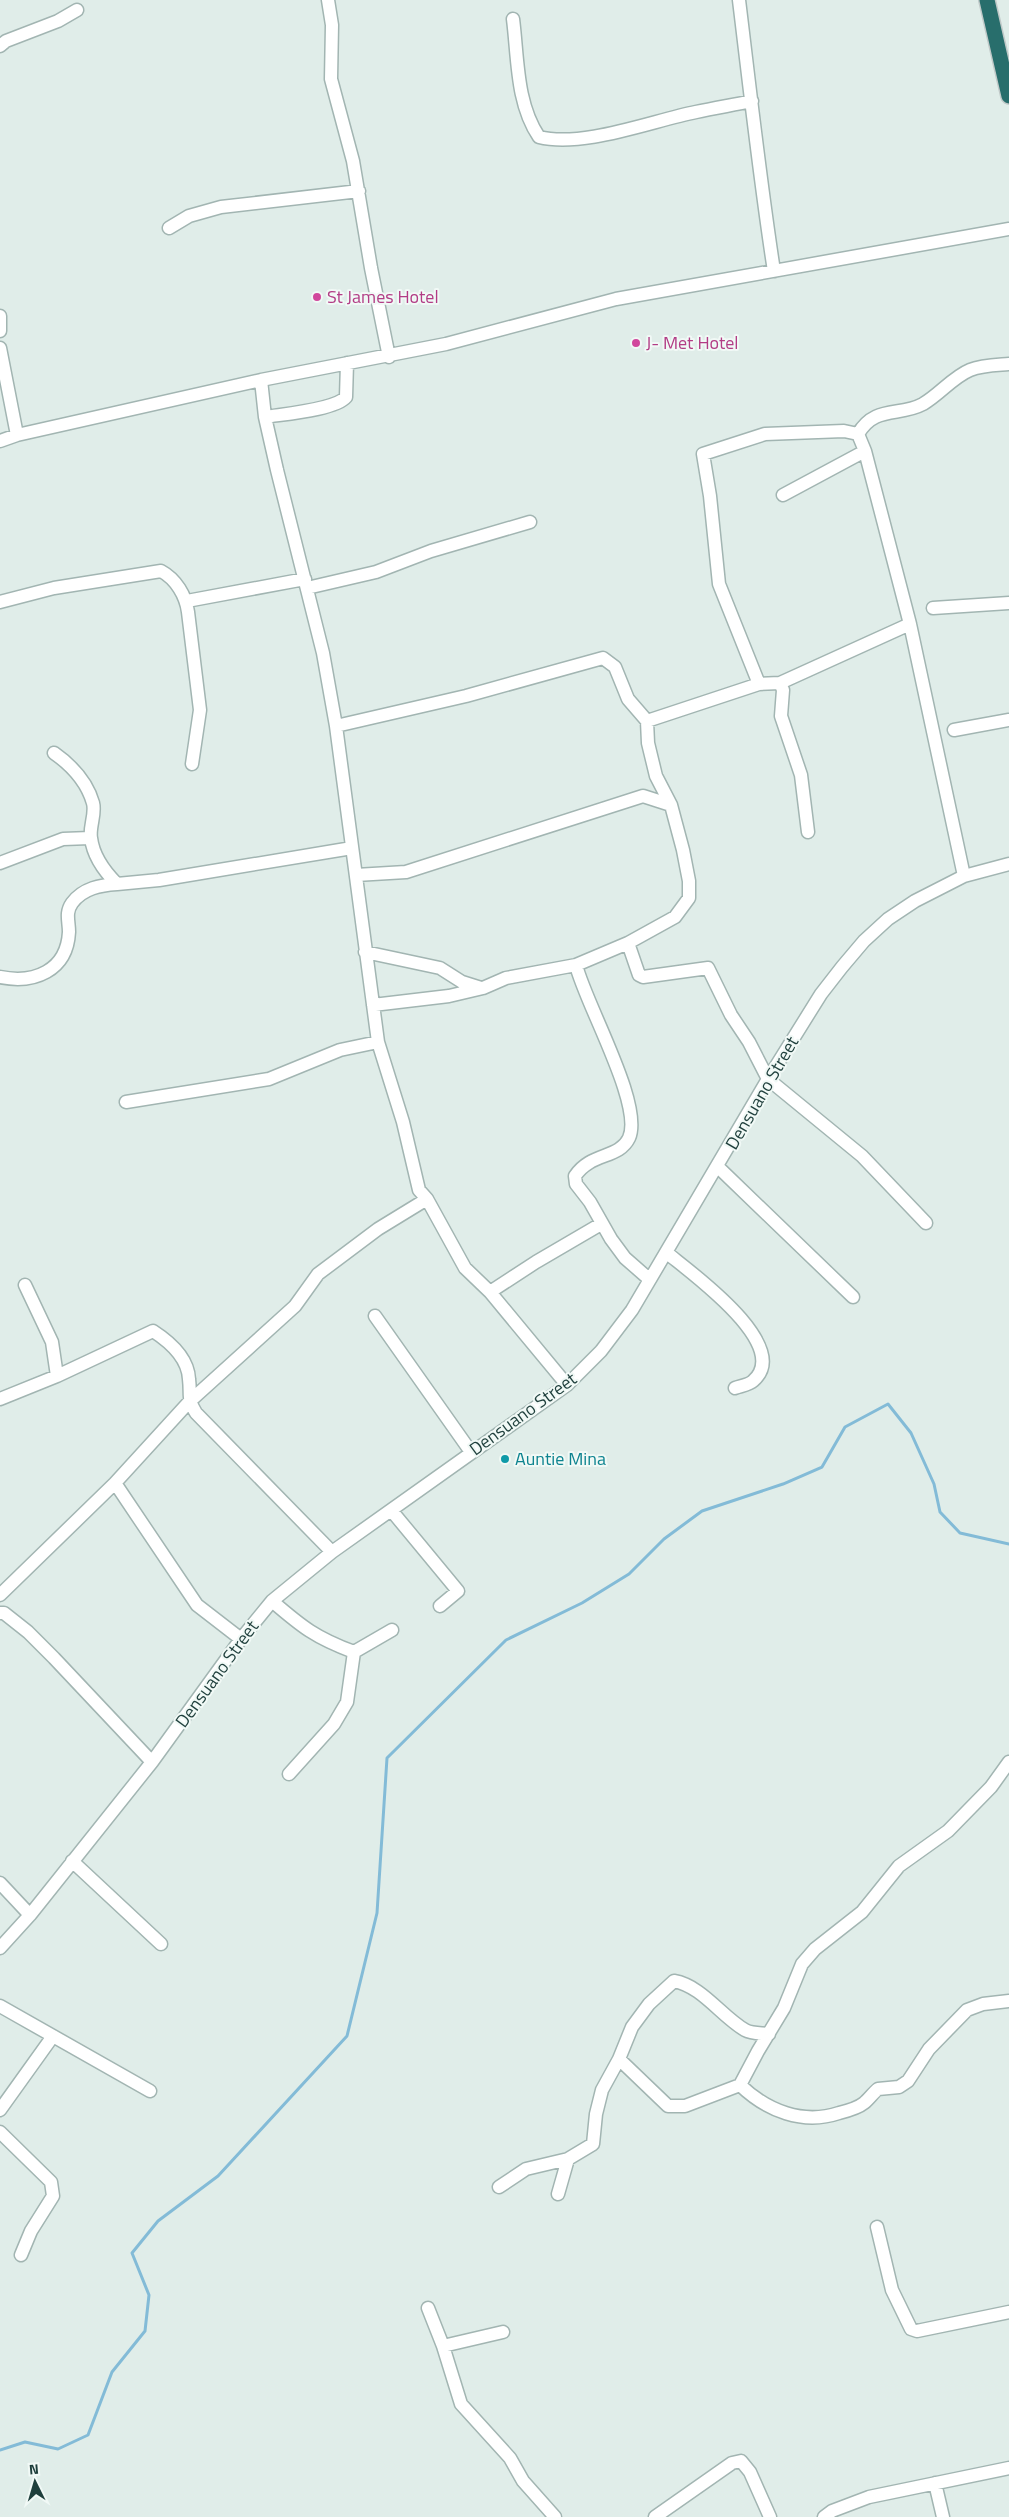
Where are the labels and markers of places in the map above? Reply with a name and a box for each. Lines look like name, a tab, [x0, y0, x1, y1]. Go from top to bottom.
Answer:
place label: St James Hotel	[327, 283, 439, 310]
marker: St James Hotel	[311, 291, 323, 303]
place label: J- Met Hotel	[646, 329, 738, 356]
marker: J- Met Hotel	[630, 337, 642, 349]
place label: Auntie Mina	[515, 1445, 606, 1472]
marker: Auntie Mina	[499, 1453, 511, 1465]

